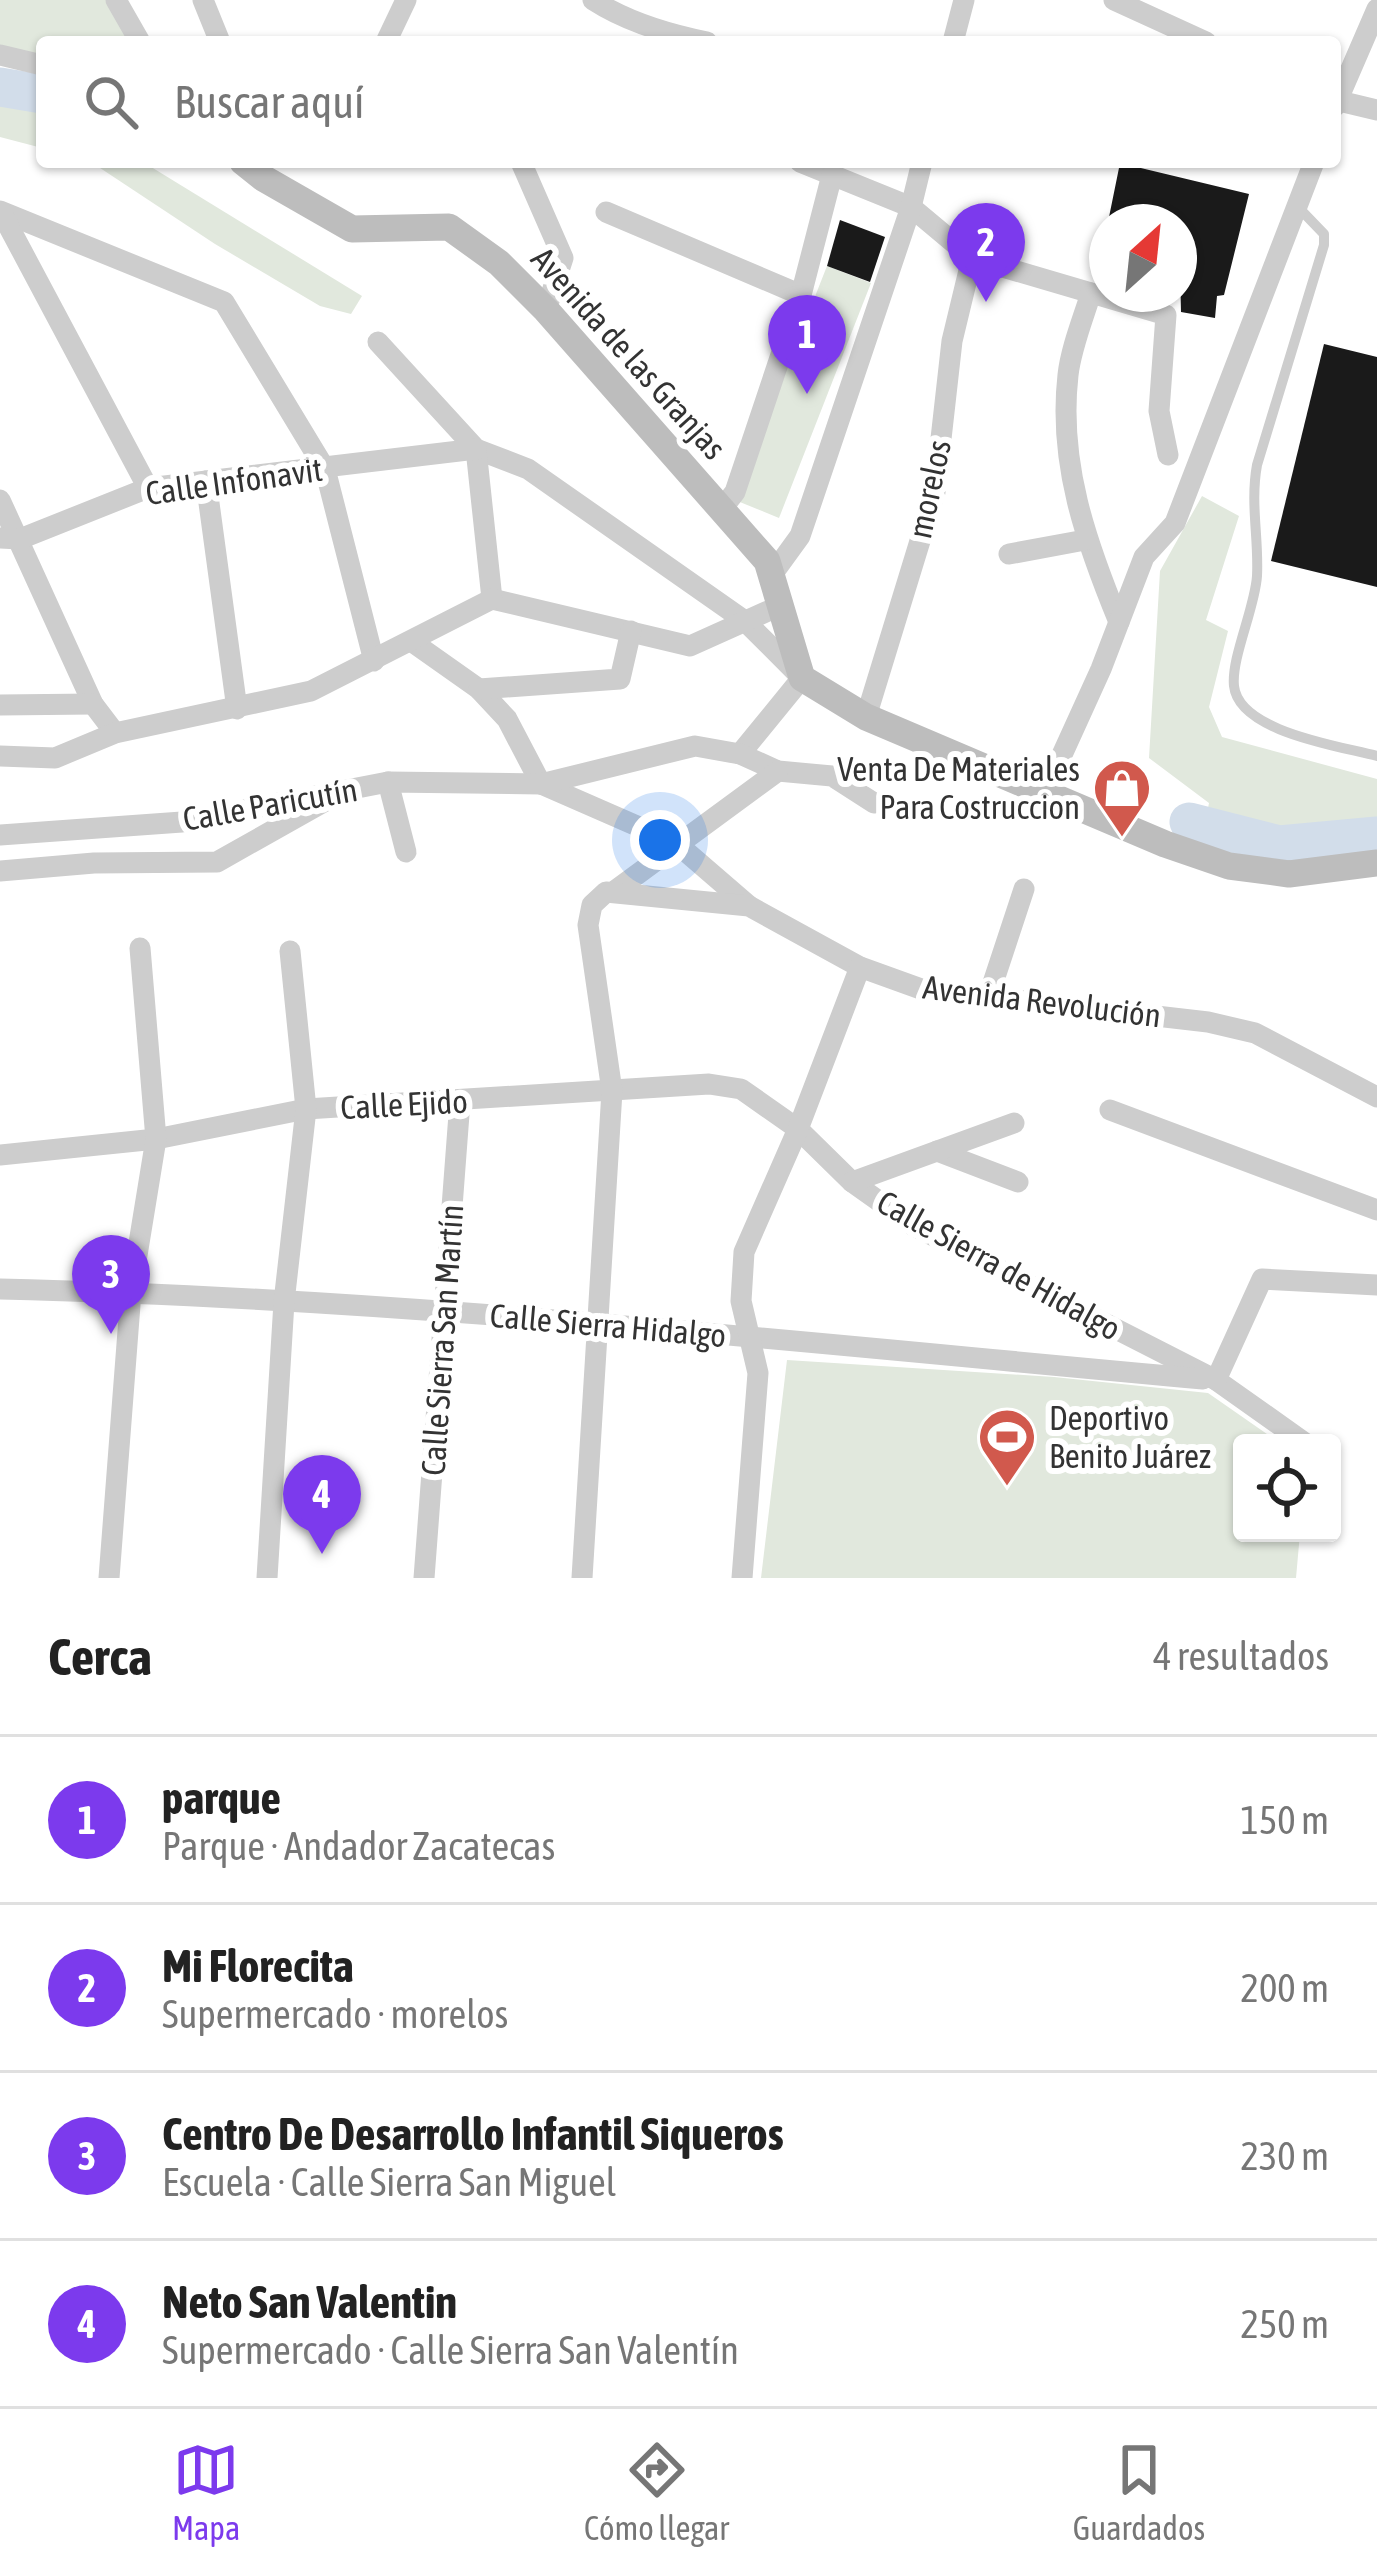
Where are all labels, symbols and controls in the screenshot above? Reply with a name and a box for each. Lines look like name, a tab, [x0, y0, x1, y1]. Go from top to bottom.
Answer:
search box	[36, 36, 1341, 168]
icon: search	[78, 69, 144, 135]
text: Buscar aquí	[174, 76, 364, 128]
pin: 2	[947, 203, 1025, 302]
north arrow	[1089, 204, 1197, 312]
street label: Avenida de las Granjas	[524, 239, 734, 467]
pin: 1	[768, 295, 846, 394]
street label: morelos	[900, 436, 958, 542]
street label: Calle Infonavit	[143, 450, 325, 512]
place label: Venta De Materiales Para Costruccion	[837, 750, 1080, 826]
shop icon: Venta De Materiales Para Costruccion	[1091, 757, 1153, 839]
street label: Calle Paricutín	[180, 770, 360, 838]
your location	[630, 810, 690, 870]
street label: Avenida Revolución	[921, 968, 1163, 1034]
street label: Calle Ejido	[339, 1082, 469, 1126]
street label: Calle Sierra de Hidalgo	[871, 1182, 1127, 1348]
street label: Calle Sierra San Martín	[414, 1203, 470, 1477]
pin: 3	[72, 1235, 150, 1334]
street label: Calle Sierra Hidalgo	[488, 1296, 728, 1354]
place label: Deportivo Benito Juárez	[1049, 1399, 1211, 1475]
sports icon: Deportivo Benito Juárez	[976, 1406, 1038, 1488]
map controls	[1233, 1434, 1341, 1542]
button: locate	[1233, 1434, 1341, 1542]
pin: 4	[283, 1455, 361, 1554]
text: Cerca	[48, 1627, 152, 1686]
text: 4 resultados	[1153, 1634, 1329, 1678]
text: parque	[162, 1772, 281, 1824]
text: 1	[78, 1798, 96, 1842]
text: 150 m	[1241, 1798, 1329, 1842]
text: Parque · Andador Zacatecas	[162, 1824, 555, 1868]
text: Mi Florecita	[162, 1940, 354, 1992]
text: 2	[78, 1966, 96, 2010]
text: 200 m	[1241, 1966, 1329, 2010]
text: Supermercado · morelos	[162, 1992, 508, 2036]
text: Centro De Desarrollo Infantil Siqueros	[162, 2108, 784, 2160]
text: 3	[78, 2134, 96, 2178]
text: 230 m	[1241, 2134, 1329, 2178]
text: Escuela · Calle Sierra San Miguel	[162, 2160, 616, 2204]
text: Neto San Valentin	[162, 2276, 457, 2328]
text: 4	[78, 2302, 96, 2346]
text: 250 m	[1241, 2302, 1329, 2346]
text: Supermercado · Calle Sierra San Valentín	[162, 2328, 739, 2372]
tab: Mapa	[172, 2437, 240, 2547]
tab: Cómo llegar	[584, 2437, 729, 2547]
tab: Guardados	[1073, 2437, 1205, 2547]

